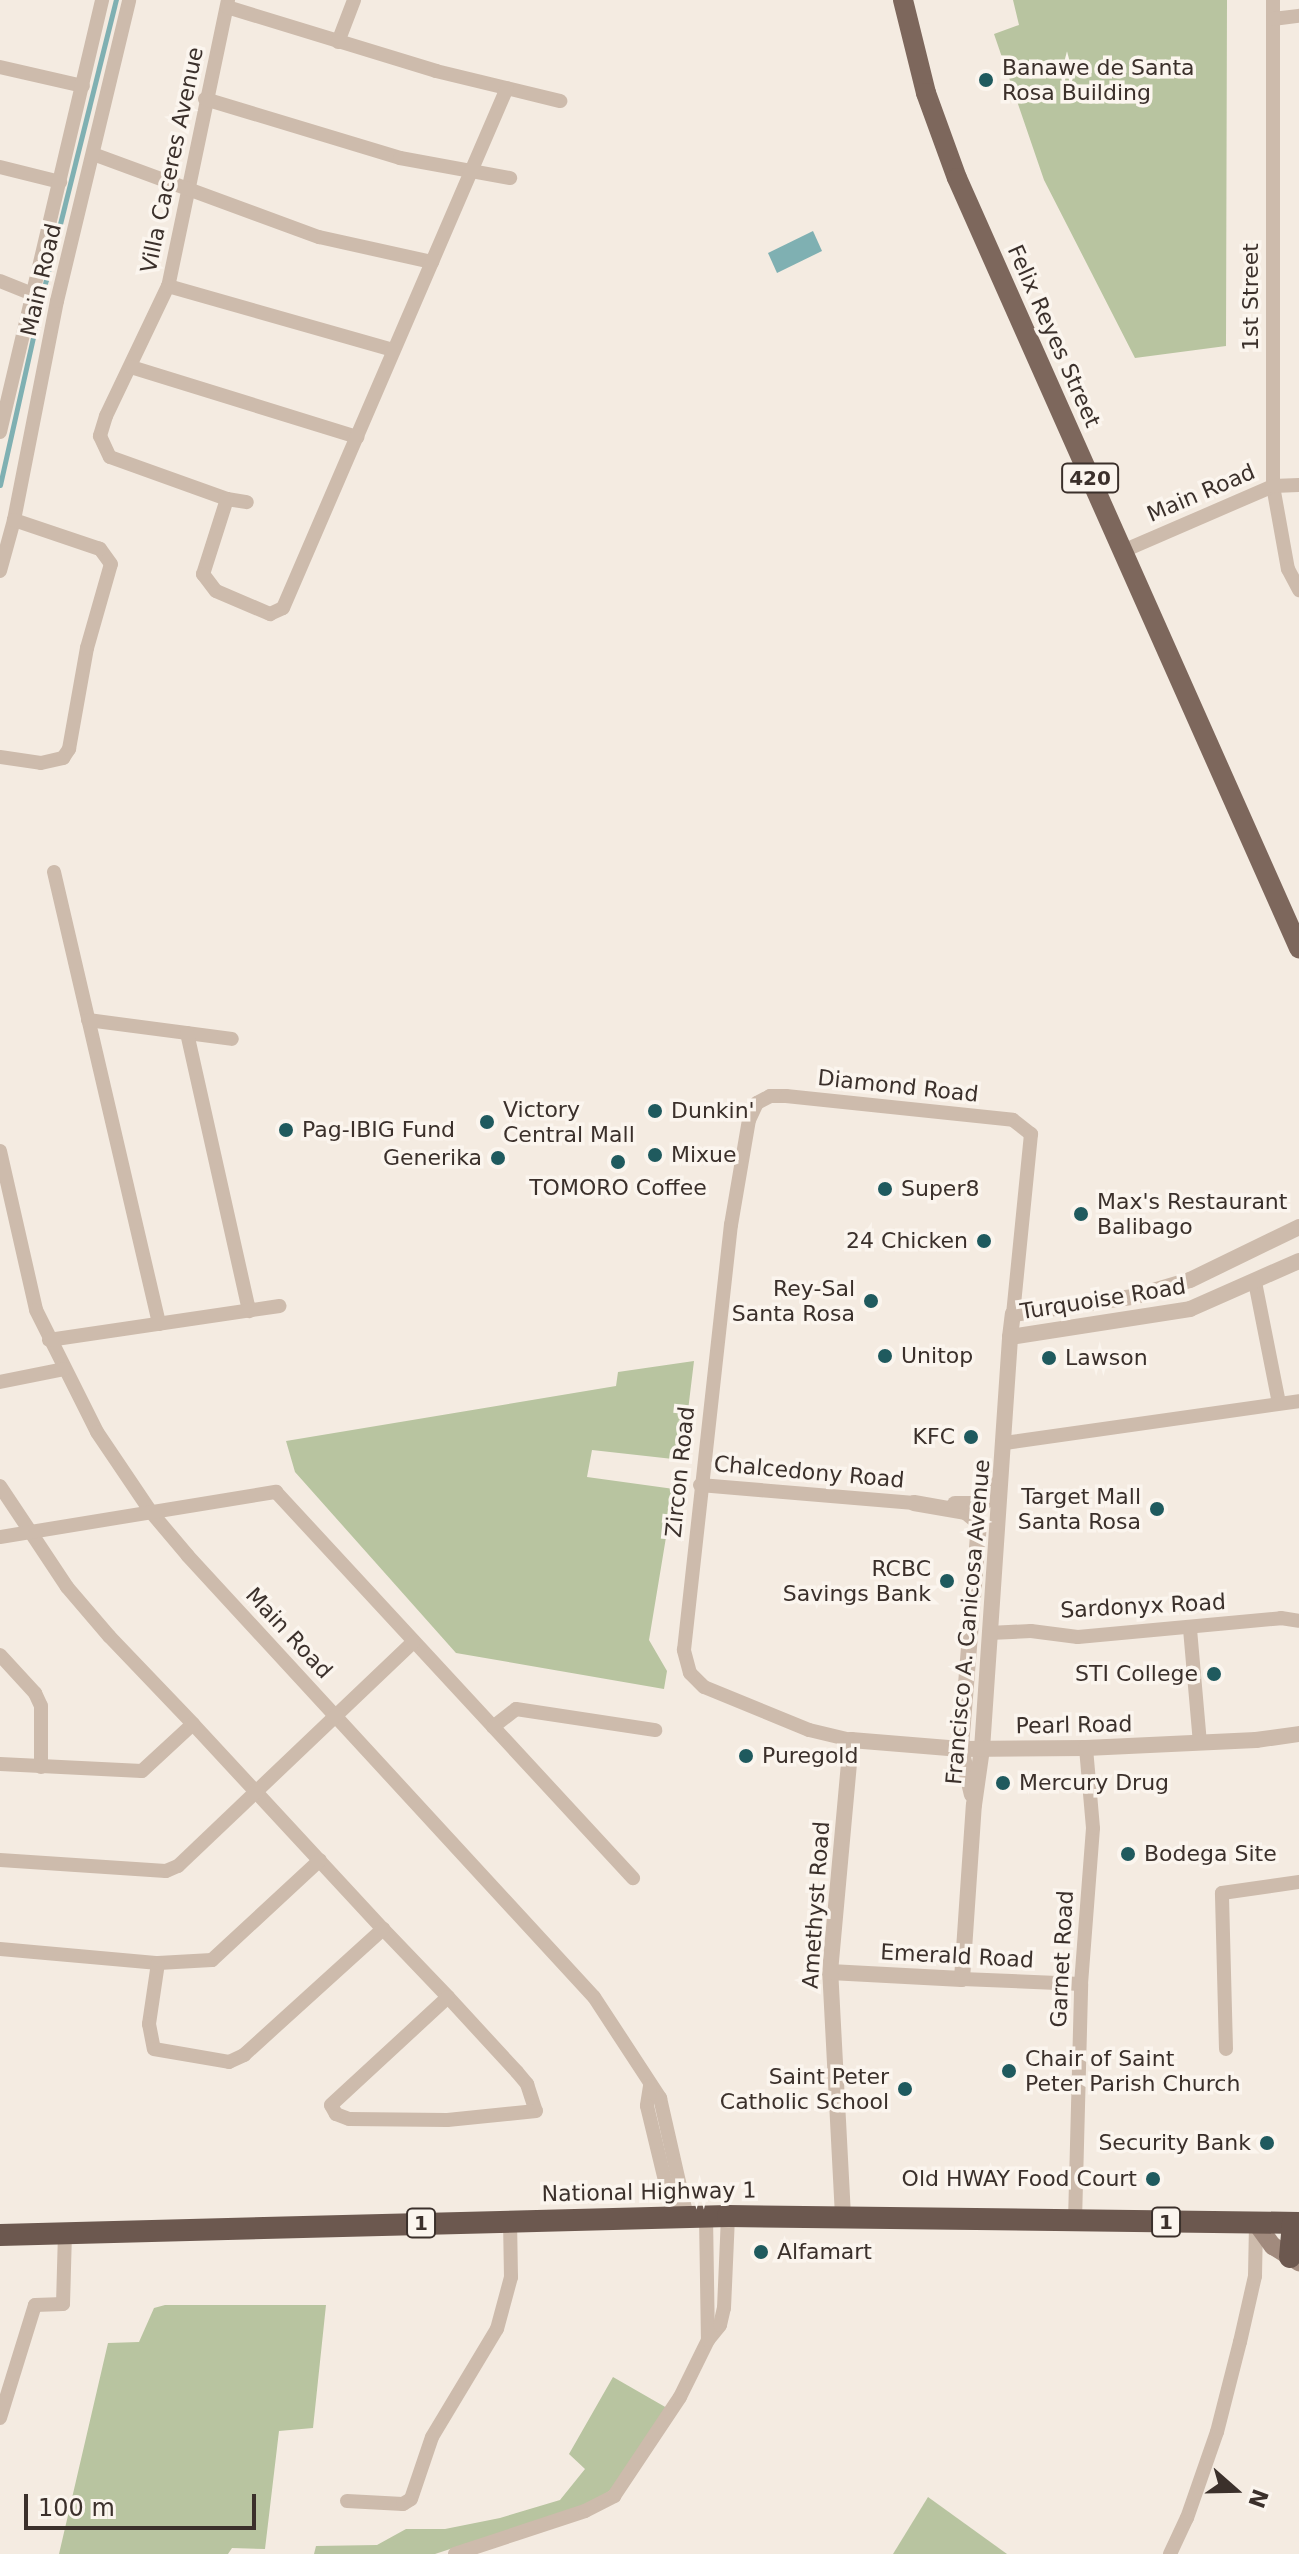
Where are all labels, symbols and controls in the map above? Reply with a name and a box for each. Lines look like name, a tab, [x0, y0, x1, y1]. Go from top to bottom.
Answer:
street label: Villa Caceres Avenue	[135, 45, 209, 275]
place label: Banawe de Santa Rosa Building	[1002, 54, 1195, 106]
marker: Banawe de Santa Rosa Building	[977, 71, 995, 89]
street label: Main Road	[15, 221, 67, 339]
street label: Felix Reyes Street	[1002, 241, 1106, 431]
street label: 1st Street	[1238, 243, 1264, 351]
street label: Main Road	[1143, 458, 1259, 528]
road number: 420	[1060, 462, 1120, 494]
street label: Diamond Road	[816, 1064, 980, 1108]
place label: Victory Central Mall	[503, 1096, 635, 1148]
place label: Dunkin'	[671, 1098, 755, 1124]
marker: Dunkin'	[646, 1102, 664, 1120]
marker: Victory Central Mall	[478, 1113, 496, 1131]
place label: Pag-IBIG Fund	[302, 1117, 455, 1143]
marker: Pag-IBIG Fund	[277, 1121, 295, 1139]
place label: Mixue	[671, 1142, 737, 1168]
place label: Generika	[383, 1145, 482, 1171]
marker: Mixue	[646, 1146, 664, 1164]
marker: Generika	[489, 1149, 507, 1167]
marker: TOMORO Coffee	[609, 1153, 627, 1171]
place label: TOMORO Coffee	[529, 1175, 707, 1201]
place label: Super8	[901, 1176, 979, 1202]
marker: Super8	[876, 1180, 894, 1198]
place label: Max's Restaurant Balibago	[1097, 1188, 1287, 1240]
marker: Max's Restaurant Balibago	[1072, 1205, 1090, 1223]
place label: 24 Chicken	[846, 1228, 968, 1254]
marker: 24 Chicken	[975, 1232, 993, 1250]
street label: Turquoise Road	[1018, 1273, 1188, 1325]
place label: Rey-Sal Santa Rosa	[732, 1275, 855, 1326]
marker: Rey-Sal Santa Rosa	[862, 1292, 880, 1310]
place label: Unitop	[901, 1343, 973, 1369]
place label: Lawson	[1065, 1345, 1148, 1371]
marker: Unitop	[876, 1347, 894, 1365]
marker: Lawson	[1040, 1349, 1058, 1367]
street label: Zircon Road	[660, 1405, 700, 1539]
place label: KFC	[913, 1424, 955, 1450]
marker: KFC	[962, 1428, 980, 1446]
street label: Chalcedony Road	[713, 1451, 905, 1493]
street label: Francisco A. Canicosa Avenue	[941, 1458, 995, 1786]
place label: Target Mall Santa Rosa	[1018, 1483, 1141, 1534]
marker: Target Mall Santa Rosa	[1148, 1500, 1166, 1518]
place label: RCBC Savings Bank	[783, 1555, 931, 1606]
marker: RCBC Savings Bank	[938, 1572, 956, 1590]
street label: Main Road	[240, 1582, 338, 1684]
street label: Sardonyx Road	[1060, 1588, 1226, 1624]
place label: STI College	[1075, 1661, 1198, 1687]
marker: STI College	[1205, 1665, 1223, 1683]
street label: Pearl Road	[1015, 1711, 1133, 1739]
place label: Puregold	[762, 1743, 858, 1769]
marker: Puregold	[737, 1747, 755, 1765]
place label: Mercury Drug	[1019, 1770, 1169, 1796]
marker: Mercury Drug	[994, 1774, 1012, 1792]
street label: Amethyst Road	[797, 1820, 835, 1990]
place label: Bodega Site	[1144, 1841, 1277, 1867]
marker: Bodega Site	[1119, 1845, 1137, 1863]
street label: Garnet Road	[1045, 1890, 1079, 2028]
street label: Emerald Road	[880, 1939, 1034, 1973]
place label: Chair of Saint Peter Parish Church	[1025, 2045, 1240, 2096]
marker: Chair of Saint Peter Parish Church	[1000, 2062, 1018, 2080]
place label: Saint Peter Catholic School	[720, 2063, 889, 2114]
marker: Saint Peter Catholic School	[896, 2080, 914, 2098]
place label: Security Bank	[1098, 2130, 1251, 2156]
marker: Security Bank	[1258, 2134, 1276, 2152]
place label: Old HWAY Food Court	[902, 2166, 1137, 2192]
marker: Old HWAY Food Court	[1144, 2170, 1162, 2188]
street label: National Highway 1	[541, 2177, 757, 2207]
road number: 1	[1150, 2206, 1182, 2238]
road number: 1	[405, 2207, 437, 2239]
place label: Alfamart	[777, 2239, 872, 2265]
marker: Alfamart	[752, 2243, 770, 2261]
north arrow	[1195, 2450, 1275, 2530]
scale bar	[28, 2478, 260, 2528]
text: N	[1243, 2485, 1273, 2511]
text: 100 m	[38, 2494, 115, 2522]

